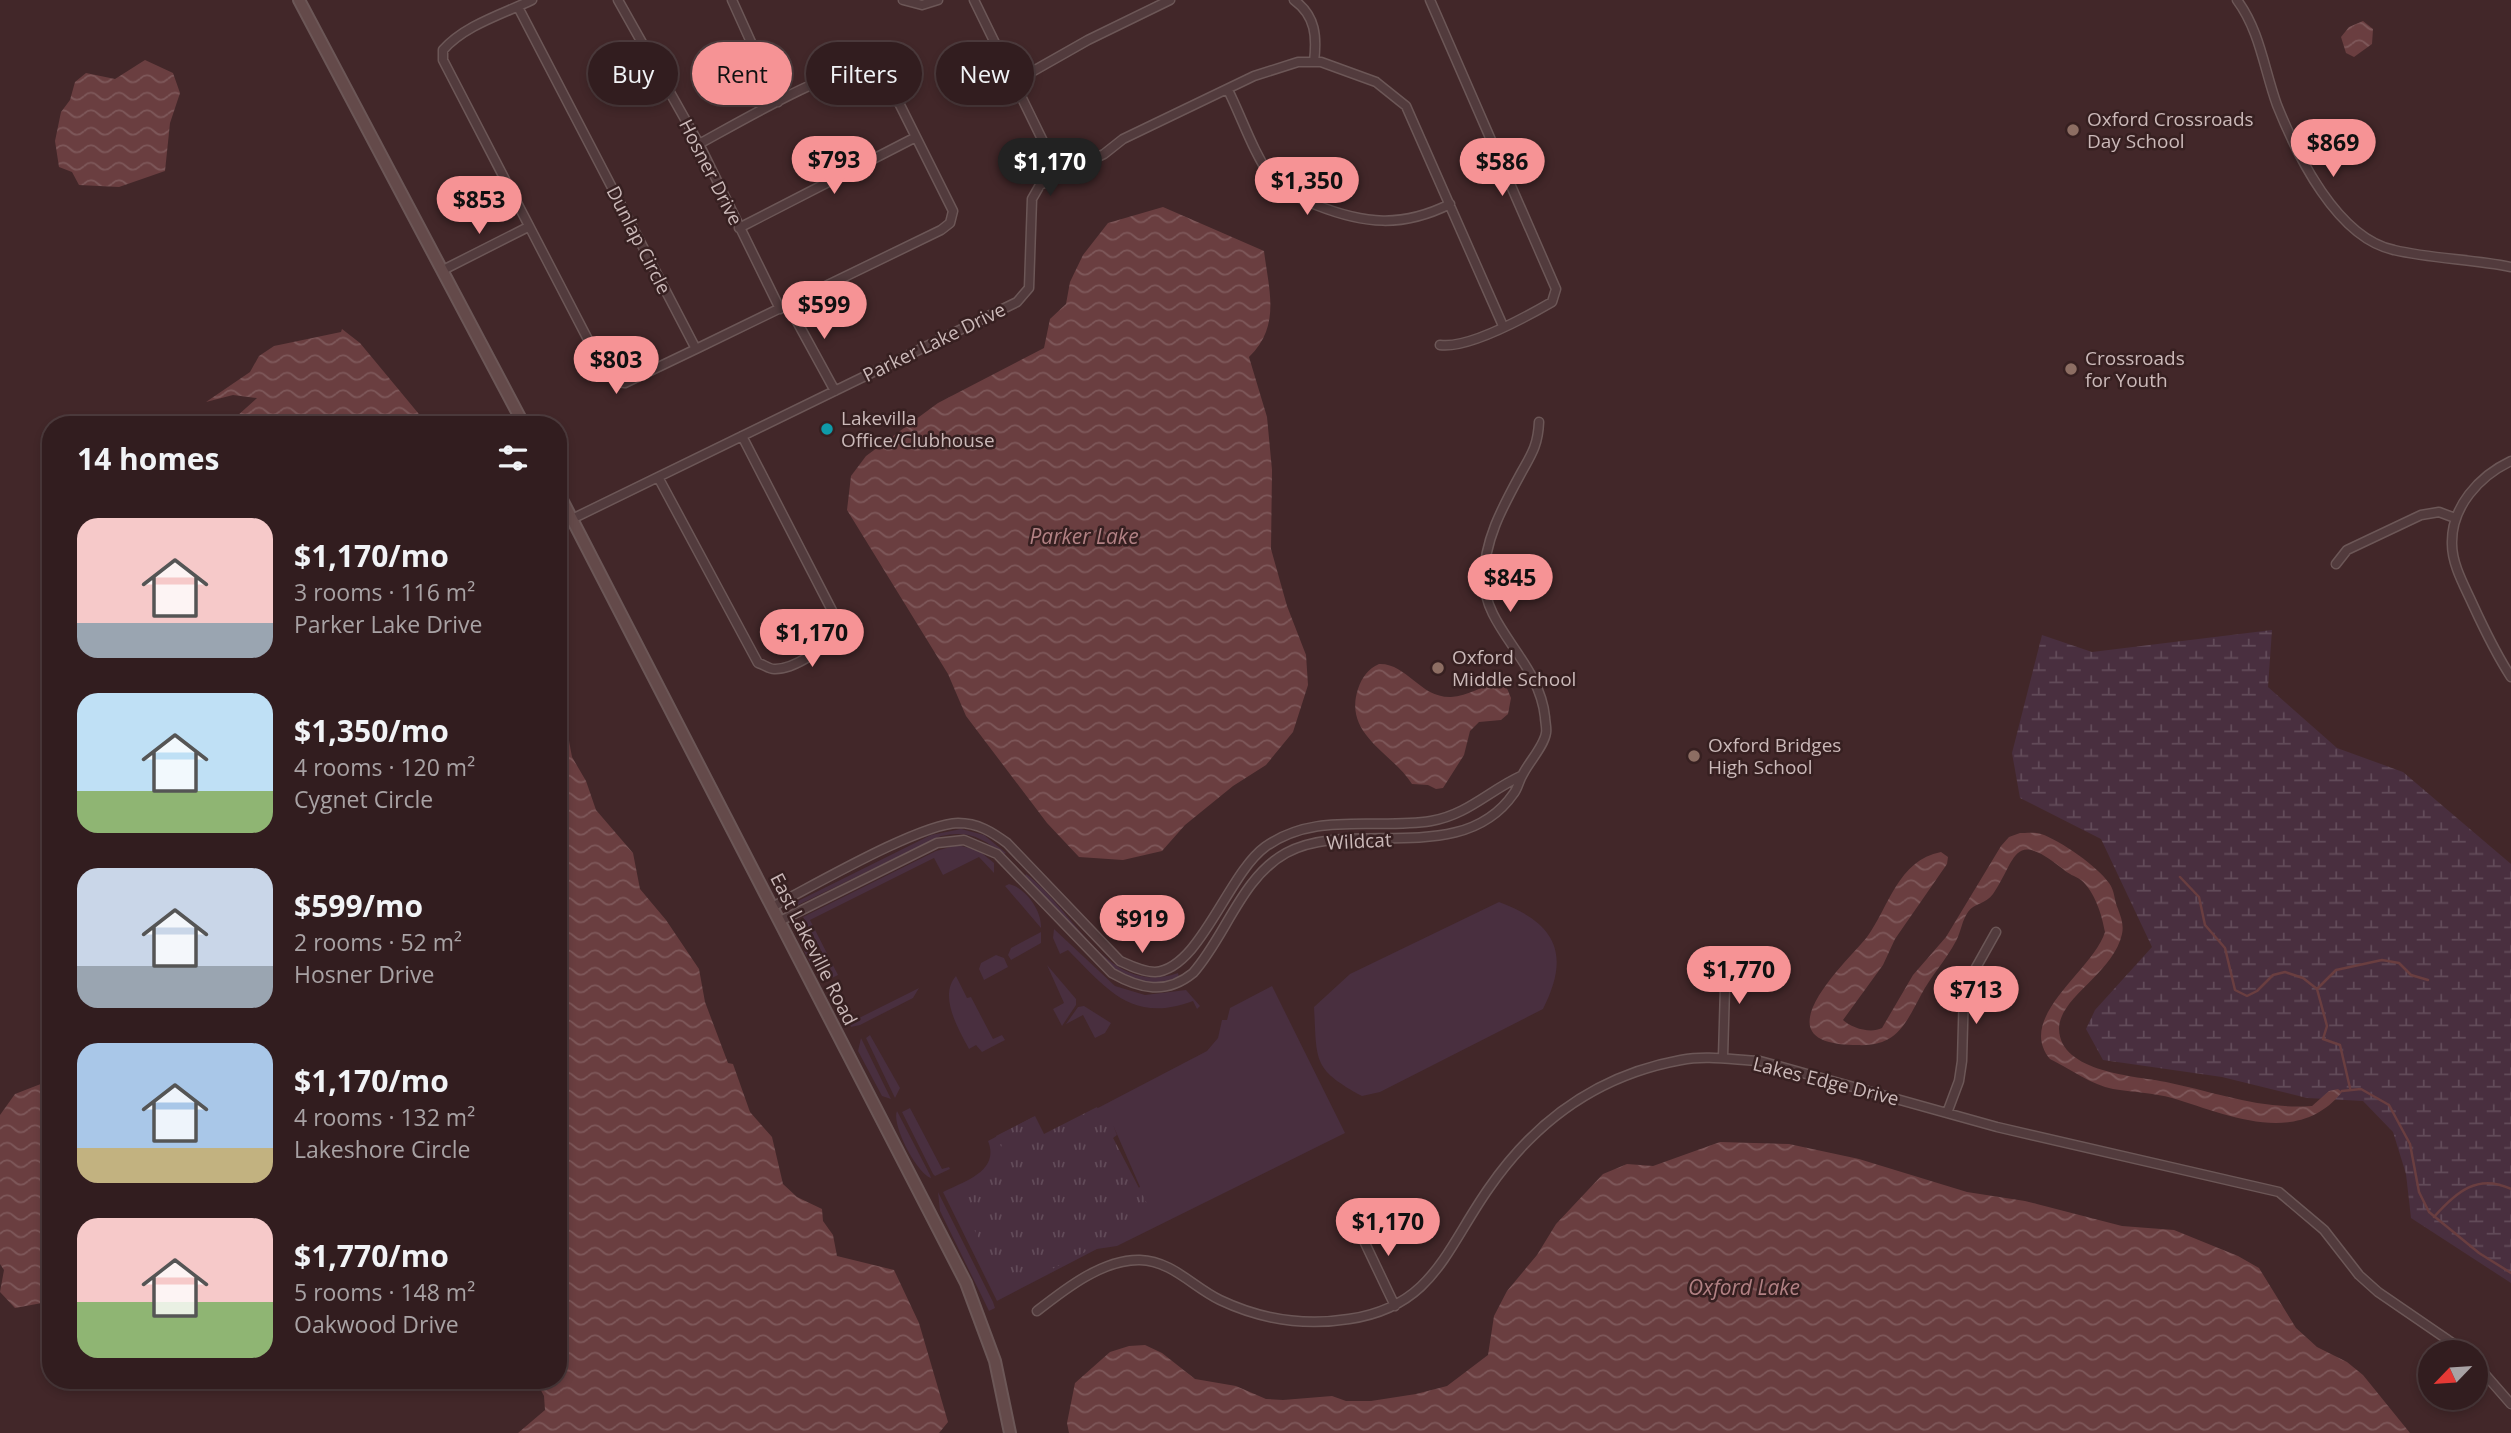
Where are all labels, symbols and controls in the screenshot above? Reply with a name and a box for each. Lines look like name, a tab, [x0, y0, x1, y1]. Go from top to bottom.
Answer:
chip: Buy	[588, 42, 678, 105]
chip: Rent	[692, 42, 792, 105]
chip: Filters	[806, 42, 922, 105]
chip: New	[936, 42, 1034, 105]
place label: Oxford Crossroads Day School	[2087, 106, 2254, 154]
street label: Hosner Drive	[673, 114, 749, 230]
pin: $869	[2292, 120, 2374, 179]
marker: Oxford Crossroads Day School	[2065, 122, 2081, 138]
text: $869	[2307, 126, 2359, 158]
pin: $793	[793, 136, 875, 196]
pin: $1,170	[993, 138, 1107, 198]
pin: $586	[1461, 138, 1543, 198]
text: $793	[808, 143, 860, 175]
text: $1,170	[1014, 145, 1086, 177]
text: $586	[1476, 145, 1528, 177]
pin: $1,350	[1250, 158, 1364, 217]
text: $1,350	[1271, 164, 1343, 196]
pin: $853	[438, 176, 520, 236]
street label: Dunlap Circle	[601, 181, 677, 299]
text: $853	[453, 183, 505, 215]
pin: $599	[783, 282, 865, 341]
text: $599	[798, 288, 850, 320]
street label: Parker Lake Drive	[858, 296, 1010, 388]
pin: $803	[575, 336, 657, 396]
text: $803	[590, 343, 642, 375]
place label: Crossroads for Youth	[2085, 345, 2185, 393]
marker: Crossroads for Youth	[2063, 361, 2079, 377]
place label: Lakevilla Office/Clubhouse	[841, 405, 995, 453]
marker: Lakevilla Office/Clubhouse	[819, 421, 835, 437]
text: 14 homes	[77, 438, 220, 479]
icon: filters	[494, 439, 532, 477]
water label: Parker Lake	[1029, 522, 1139, 550]
text: $1,170/mo	[294, 535, 449, 576]
icon: home	[133, 546, 217, 630]
pin: $845	[1469, 554, 1551, 614]
text: $845	[1484, 561, 1536, 593]
text: 3 rooms · 116 m²	[294, 576, 475, 608]
text: Parker Lake Drive	[294, 608, 482, 640]
pin: $1,170	[755, 610, 869, 669]
text: $1,170	[776, 616, 848, 648]
place label: Oxford Middle School	[1452, 644, 1576, 692]
marker: Oxford Middle School	[1430, 660, 1446, 676]
text: $1,350/mo	[294, 710, 449, 751]
icon: home	[133, 721, 217, 805]
place label: Oxford Bridges High School	[1708, 732, 1841, 780]
marker: Oxford Bridges High School	[1686, 748, 1702, 764]
text: 4 rooms · 120 m²	[294, 751, 475, 783]
text: Cygnet Circle	[294, 783, 433, 815]
street label: Wildcat	[1326, 826, 1392, 856]
street label: East Lakeville Road	[764, 868, 864, 1030]
text: $599/mo	[294, 885, 423, 926]
pin: $919	[1101, 895, 1183, 955]
icon: home	[133, 896, 217, 980]
text: $919	[1116, 902, 1168, 934]
text: 2 rooms · 52 m²	[294, 926, 462, 958]
pin: $1,770	[1682, 946, 1796, 1006]
text: $1,770	[1703, 953, 1775, 985]
text: Hosner Drive	[294, 958, 434, 990]
pin: $713	[1935, 967, 2017, 1026]
text: $713	[1950, 973, 2002, 1005]
street label: Lakes Edge Drive	[1750, 1050, 1902, 1112]
text: $1,170/mo	[294, 1060, 449, 1101]
icon: home	[133, 1071, 217, 1155]
text: 4 rooms · 132 m²	[294, 1101, 475, 1133]
text: Lakeshore Circle	[294, 1133, 470, 1165]
pin: $1,170	[1331, 1198, 1445, 1258]
text: $1,170	[1352, 1205, 1424, 1237]
text: $1,770/mo	[294, 1235, 449, 1276]
icon: home	[133, 1246, 217, 1330]
water label: Oxford Lake	[1688, 1273, 1800, 1301]
text: 5 rooms · 148 m²	[294, 1276, 475, 1308]
text: Oakwood Drive	[294, 1308, 459, 1340]
north arrow	[2418, 1340, 2488, 1410]
map controls	[2418, 1340, 2488, 1410]

